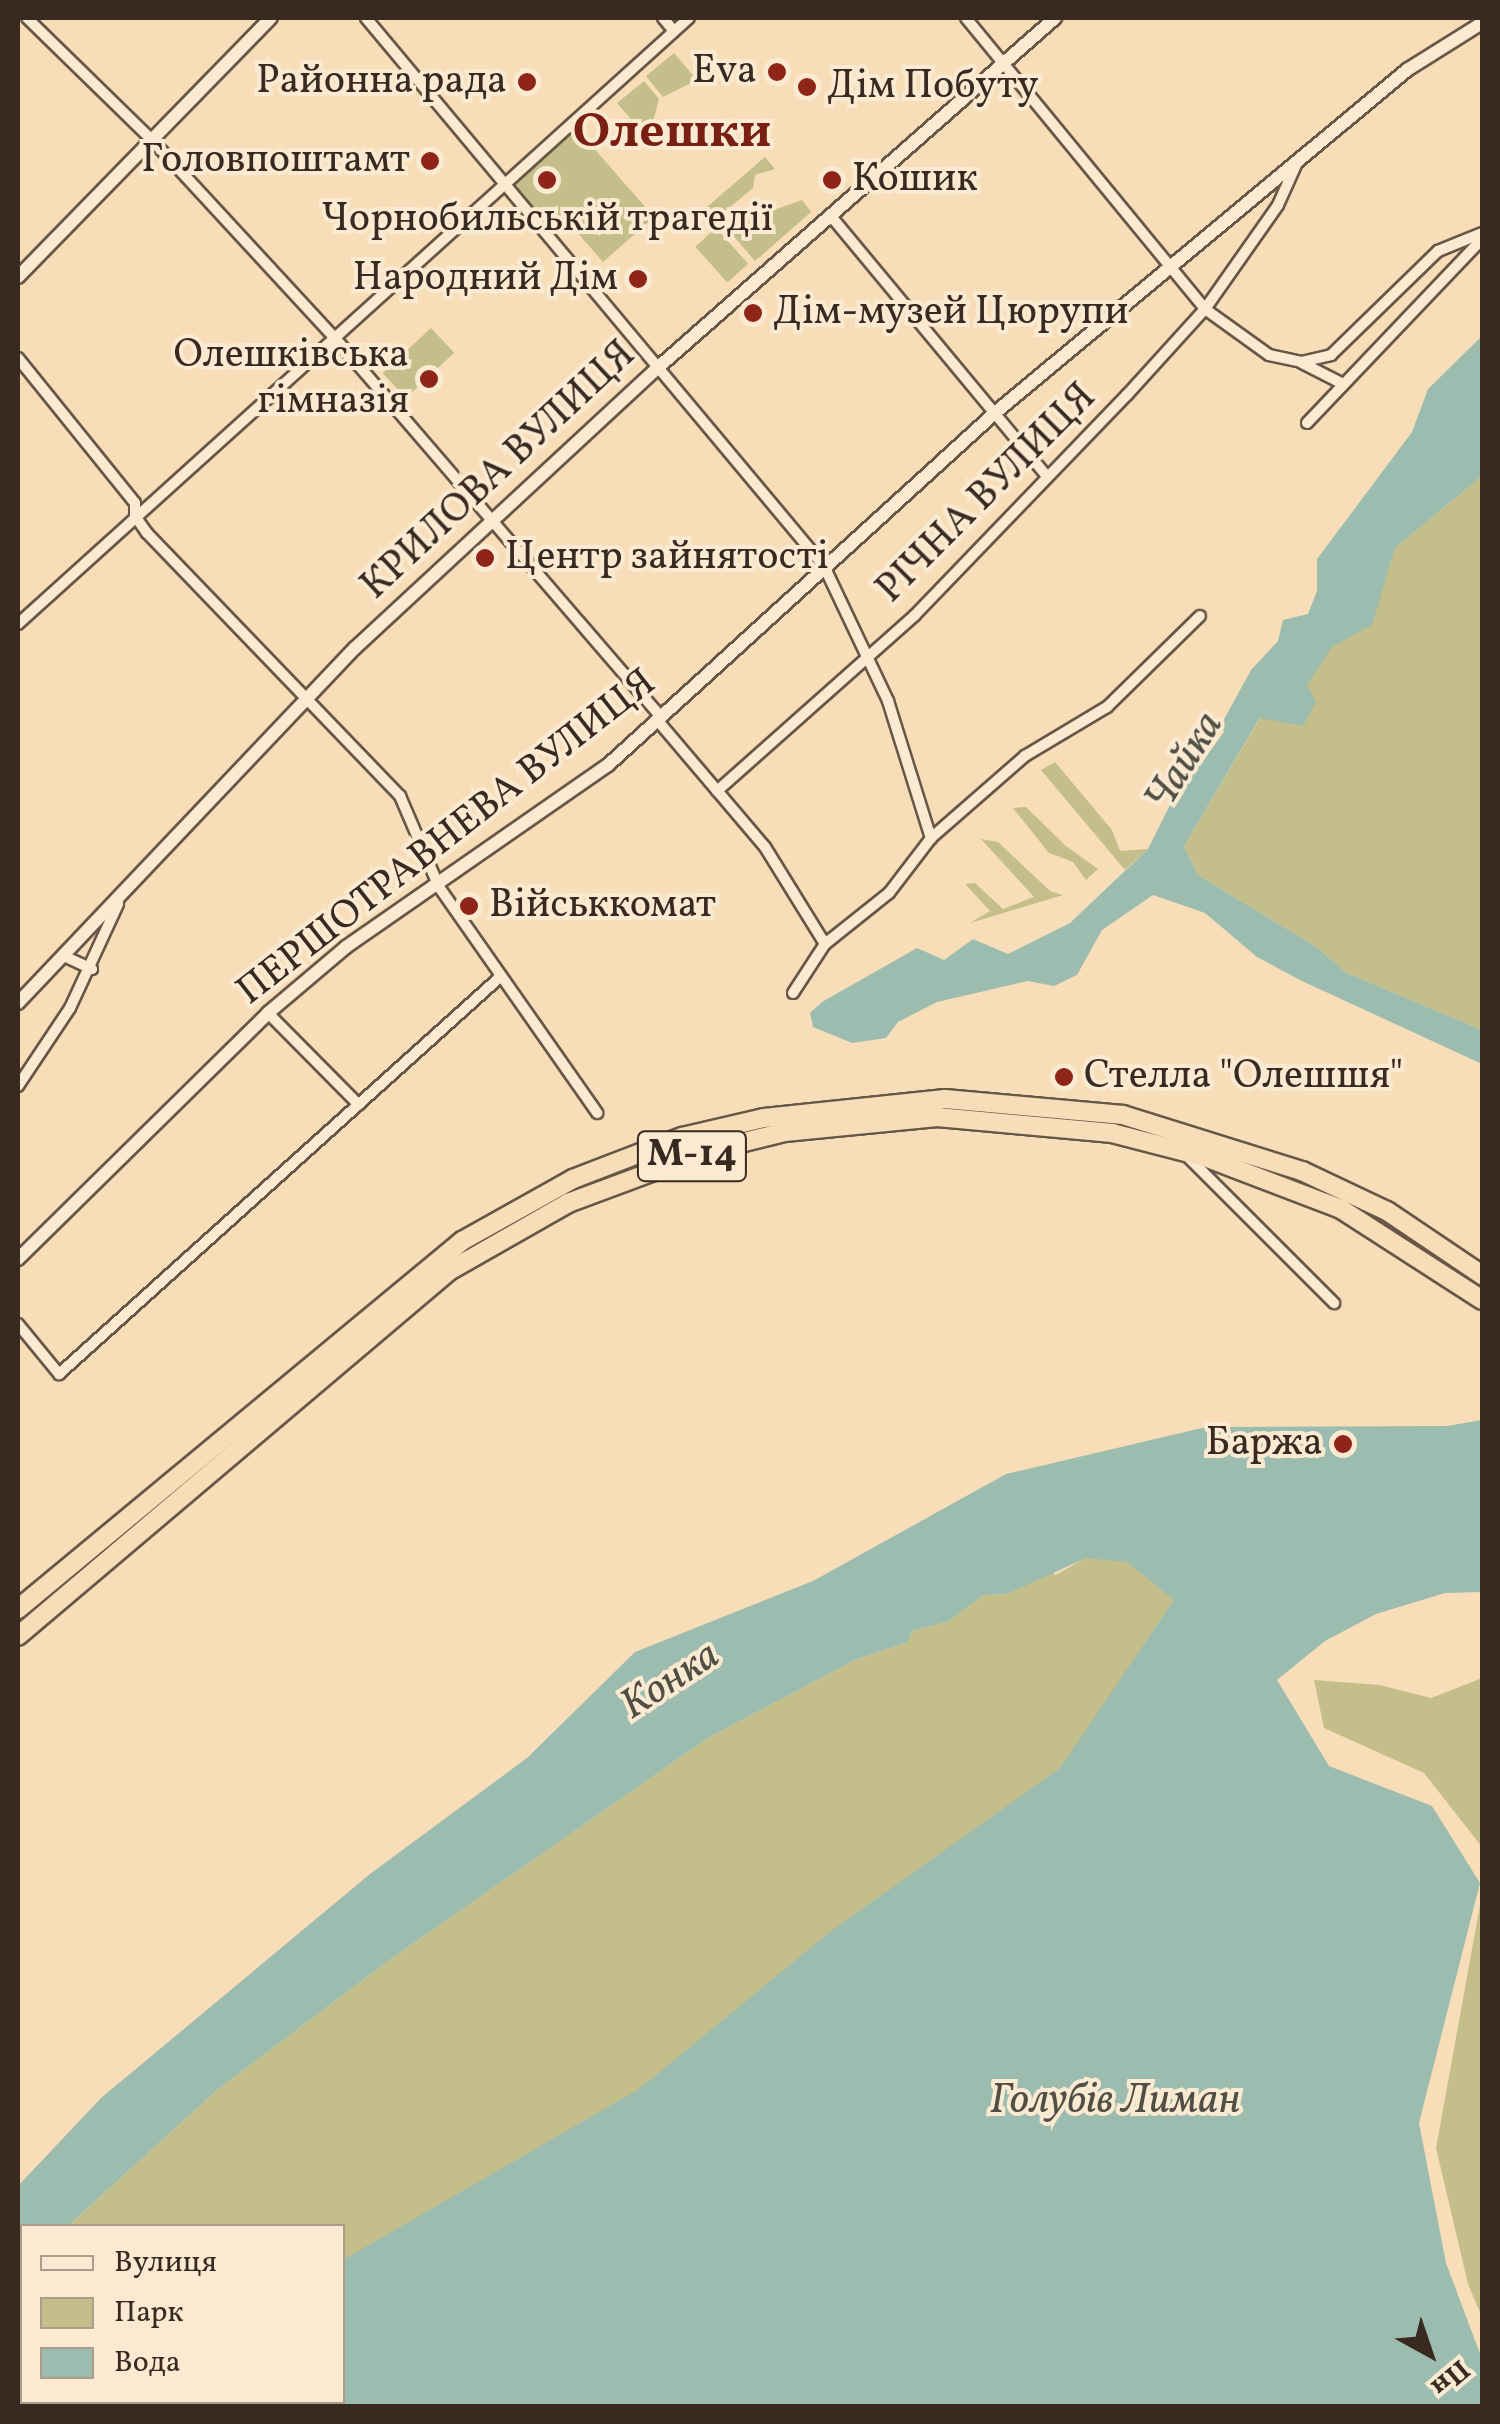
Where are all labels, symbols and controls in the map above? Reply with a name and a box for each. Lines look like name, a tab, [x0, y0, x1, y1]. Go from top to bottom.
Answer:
place label: Eva	[692, 48, 757, 96]
place label: Районна рада	[256, 58, 507, 106]
marker: Eva	[766, 61, 788, 83]
place label: Дім Побуту	[827, 63, 1039, 111]
marker: Районна рада	[516, 71, 538, 93]
marker: Дім Побуту	[796, 76, 818, 98]
district label: Олешки	[573, 104, 771, 164]
place label: Головпоштамт	[141, 137, 410, 185]
marker: Головпоштамт	[419, 150, 441, 172]
place label: Кошик	[852, 156, 978, 204]
marker: Чорнобильській трагедії	[536, 169, 558, 191]
marker: Кошик	[821, 169, 843, 191]
place label: Чорнобильській трагедії	[320, 196, 774, 244]
place label: Народний Дім	[353, 255, 618, 303]
marker: Народний Дім	[627, 268, 649, 290]
place label: Дім-музей Цюрупи	[773, 289, 1129, 337]
marker: Дім-музей Цюрупи	[742, 302, 764, 324]
place label: Олешківська гімназія	[174, 332, 409, 426]
street label: КРИЛОВА ВУЛИЦЯ	[352, 332, 646, 610]
marker: Олешківська гімназія	[418, 368, 440, 390]
street label: РІЧНА ВУЛИЦЯ	[867, 374, 1107, 614]
place label: Центр зайнятості	[505, 534, 829, 582]
marker: Центр зайнятості	[474, 547, 496, 569]
street label: ПЕРШОТРАВНЕВА ВУЛИЦЯ	[228, 660, 666, 1016]
water label: Чайка	[1136, 704, 1236, 822]
place label: Військкомат	[489, 882, 716, 930]
marker: Військкомат	[458, 895, 480, 917]
place label: Стелла "Олешшя"	[1084, 1053, 1403, 1101]
marker: Стелла "Олешшя"	[1053, 1066, 1075, 1088]
road number: М-14	[634, 1123, 750, 1189]
place label: Баржа	[1206, 1420, 1323, 1468]
marker: Баржа	[1332, 1433, 1354, 1455]
water label: Конка	[612, 1632, 730, 1732]
water label: Голубів Лиман	[990, 2077, 1240, 2127]
legend	[20, 2224, 345, 2404]
text: Вулиця	[114, 2242, 217, 2284]
text: Парк	[114, 2292, 183, 2334]
north arrow	[1380, 2304, 1480, 2404]
text: Вода	[114, 2342, 181, 2384]
text: Пн	[1422, 2350, 1477, 2405]

